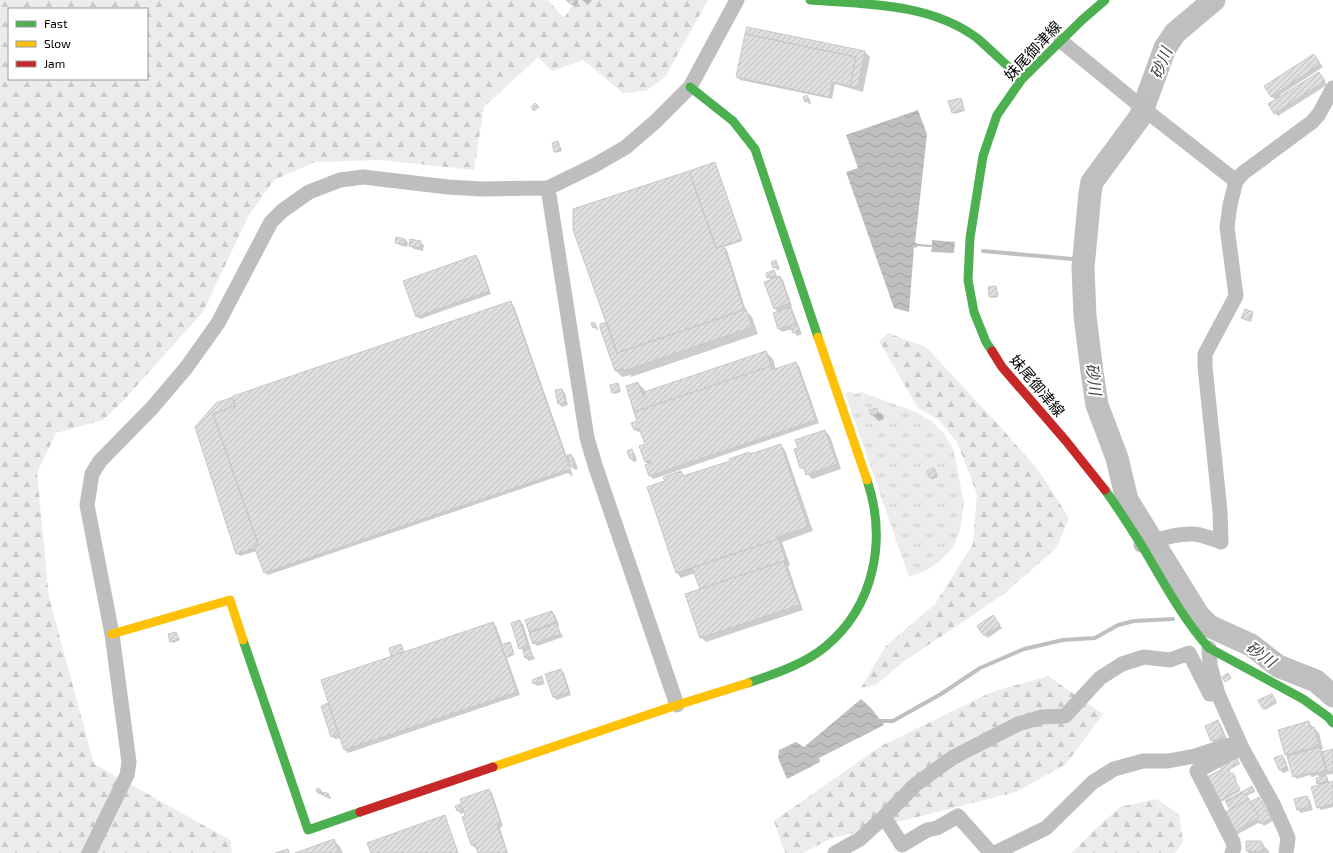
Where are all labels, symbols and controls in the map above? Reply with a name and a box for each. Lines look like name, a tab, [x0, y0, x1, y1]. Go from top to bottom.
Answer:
legend	[8, 8, 148, 80]
text: Fast	[44, 16, 68, 30]
street label: 妹尾御津線	[1000, 17, 1064, 84]
text: Slow	[44, 36, 71, 50]
water label: 砂川	[1146, 43, 1176, 81]
text: Jam	[44, 56, 65, 70]
street label: 妹尾御津線	[1007, 351, 1069, 420]
water label: 砂川	[1083, 362, 1106, 398]
water label: 砂川	[1243, 637, 1281, 672]

